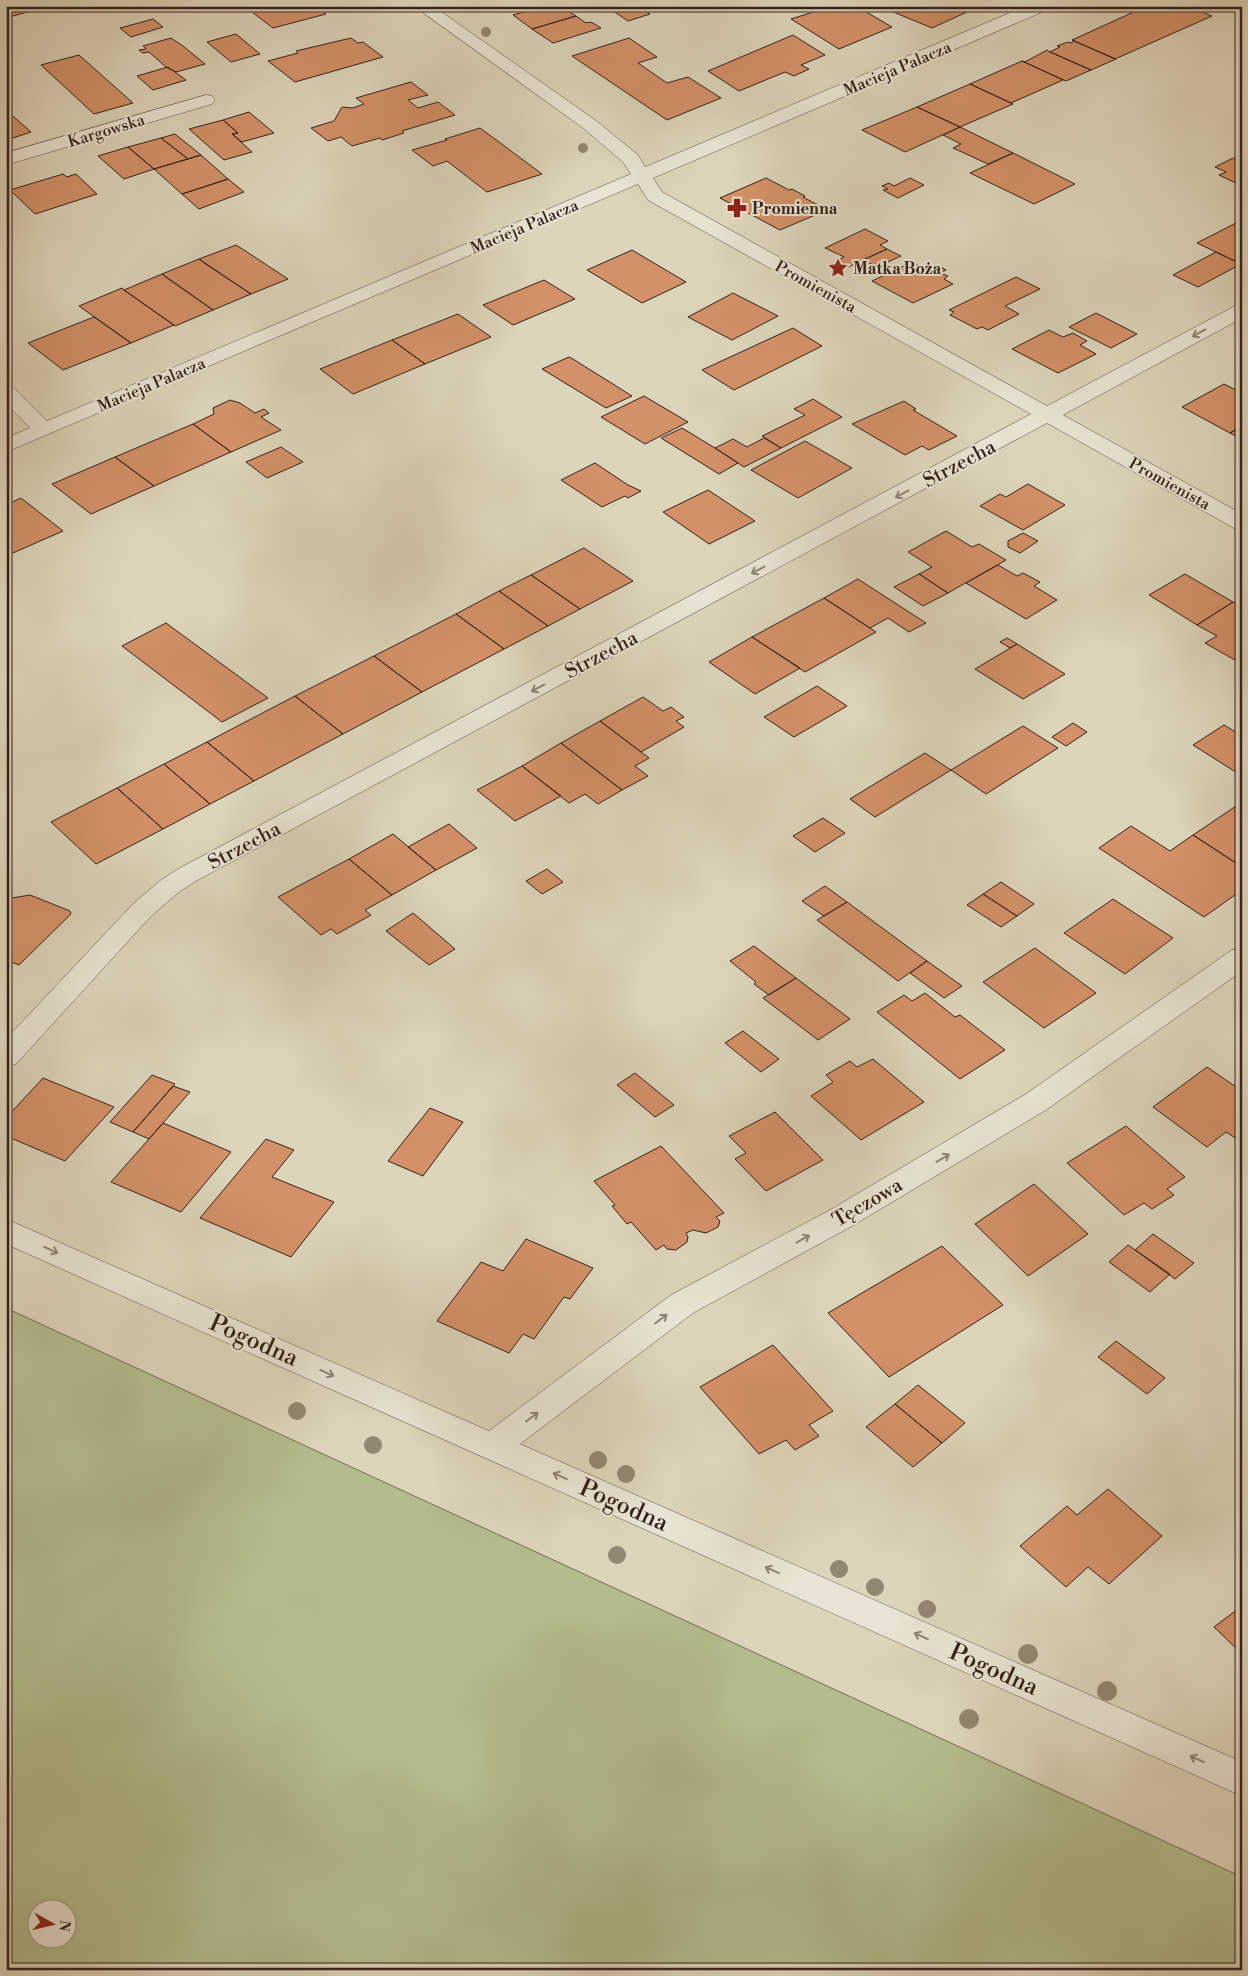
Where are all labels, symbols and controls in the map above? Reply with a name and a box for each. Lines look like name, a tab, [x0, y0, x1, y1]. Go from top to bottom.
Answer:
street label: Macieja Palacza	[840, 37, 955, 101]
street label: Kargowska	[65, 110, 148, 152]
street label: Macieja Palacza	[467, 195, 582, 259]
pharmacy icon: Promienna	[726, 197, 748, 219]
place label: Promienna	[752, 199, 838, 219]
street label: Promienista	[771, 256, 861, 318]
place icon: Matka Boża	[827, 257, 849, 279]
place label: Matka Boża	[853, 259, 941, 279]
one-way arrow	[1192, 329, 1206, 339]
street label: Macieja Palacza	[94, 353, 209, 417]
street label: Strzecha	[919, 434, 1001, 494]
street label: Promienista	[1125, 453, 1215, 515]
one-way arrow	[895, 490, 910, 499]
one-way arrow	[751, 565, 766, 575]
street label: Strzecha	[561, 625, 643, 685]
one-way arrow	[531, 684, 546, 693]
street label: Strzecha	[204, 816, 286, 876]
one-way arrow	[936, 1152, 950, 1162]
street label: Tęczowa	[828, 1173, 908, 1233]
one-way arrow	[795, 1234, 810, 1244]
one-way arrow	[43, 1246, 58, 1256]
street label: Pogodna	[204, 1308, 304, 1374]
one-way arrow	[654, 1314, 668, 1324]
one-way arrow	[319, 1368, 334, 1378]
one-way arrow	[525, 1412, 539, 1422]
one-way arrow	[553, 1471, 568, 1480]
street label: Pogodna	[574, 1473, 674, 1539]
one-way arrow	[765, 1565, 780, 1575]
one-way arrow	[914, 1631, 929, 1641]
street label: Pogodna	[944, 1637, 1044, 1703]
one-way arrow	[1190, 1753, 1205, 1763]
north arrow	[28, 1898, 78, 1948]
text: N	[54, 1919, 74, 1932]

